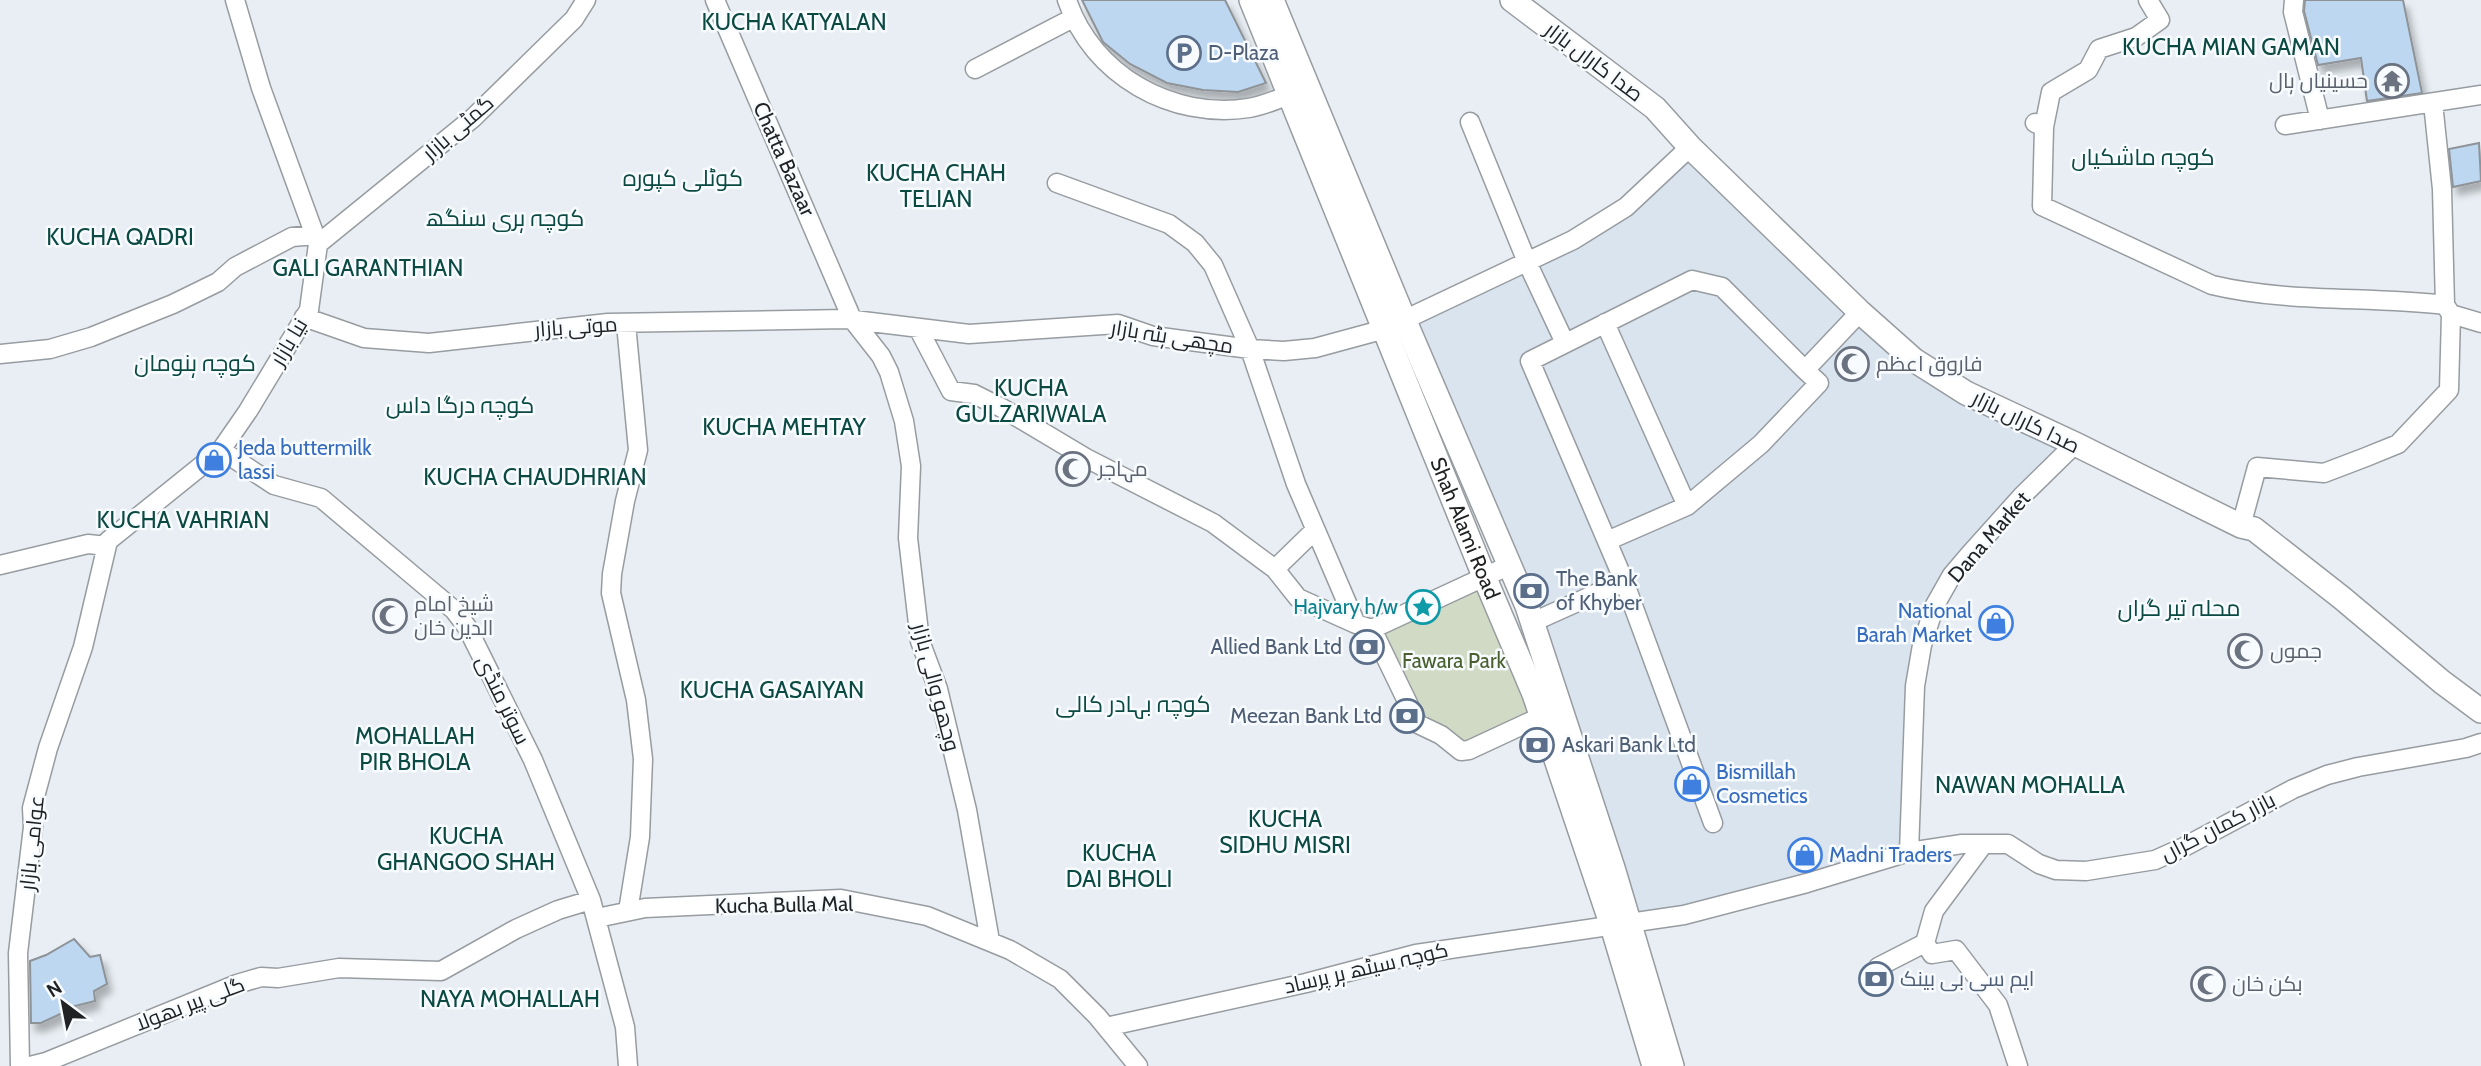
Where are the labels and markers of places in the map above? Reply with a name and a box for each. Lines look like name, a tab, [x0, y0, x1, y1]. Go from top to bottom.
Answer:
parking icon: D-Plaza	[1165, 34, 1203, 72]
place label: D-Plaza	[1208, 40, 1279, 65]
temple icon: حسینیاں ہال	[2373, 62, 2411, 100]
place label: حسینیاں ہال	[2269, 68, 2368, 95]
mosque icon: فاروق اعظم	[1833, 345, 1871, 383]
place label: فاروق اعظم	[1876, 351, 1982, 378]
place label: Jeda buttermilk lassi	[237, 435, 372, 484]
shop icon: Jeda buttermilk lassi	[195, 441, 233, 479]
mosque icon: مہاجر	[1054, 450, 1092, 488]
place label: مہاجر	[1097, 456, 1148, 483]
place label: The Bank of Khyber	[1556, 566, 1642, 615]
bank icon: The Bank of Khyber	[1512, 572, 1550, 610]
place icon: Hajvary h/w	[1404, 588, 1442, 626]
place label: شیخ امام الدین خان	[414, 591, 494, 641]
place label: Hajvary h/w	[1293, 594, 1398, 620]
mosque icon: شیخ امام الدین خان	[371, 597, 409, 635]
place label: National Barah Market	[1856, 598, 1972, 647]
shop icon: National Barah Market	[1977, 604, 2015, 642]
bank icon: Allied Bank Ltd	[1348, 628, 1386, 666]
mosque icon: جموں	[2226, 632, 2264, 670]
place label: Allied Bank Ltd	[1211, 634, 1342, 659]
place label: جموں	[2270, 638, 2322, 664]
bank icon: Meezan Bank Ltd	[1388, 697, 1426, 735]
place label: Meezan Bank Ltd	[1230, 703, 1382, 728]
bank icon: Askari Bank Ltd	[1518, 726, 1556, 764]
place label: Askari Bank Ltd	[1562, 732, 1696, 757]
place label: Bismillah Cosmetics	[1716, 759, 1808, 808]
shop icon: Bismillah Cosmetics	[1673, 765, 1711, 803]
shop icon: Madni Traders	[1786, 836, 1824, 874]
place label: Madni Traders	[1829, 842, 1953, 867]
bank icon: ایم سی بی بینک	[1857, 960, 1895, 998]
mosque icon: بکن خان	[2189, 965, 2227, 1003]
place label: ایم سی بی بینک	[1900, 966, 2034, 993]
place label: بکن خان	[2232, 971, 2303, 997]

